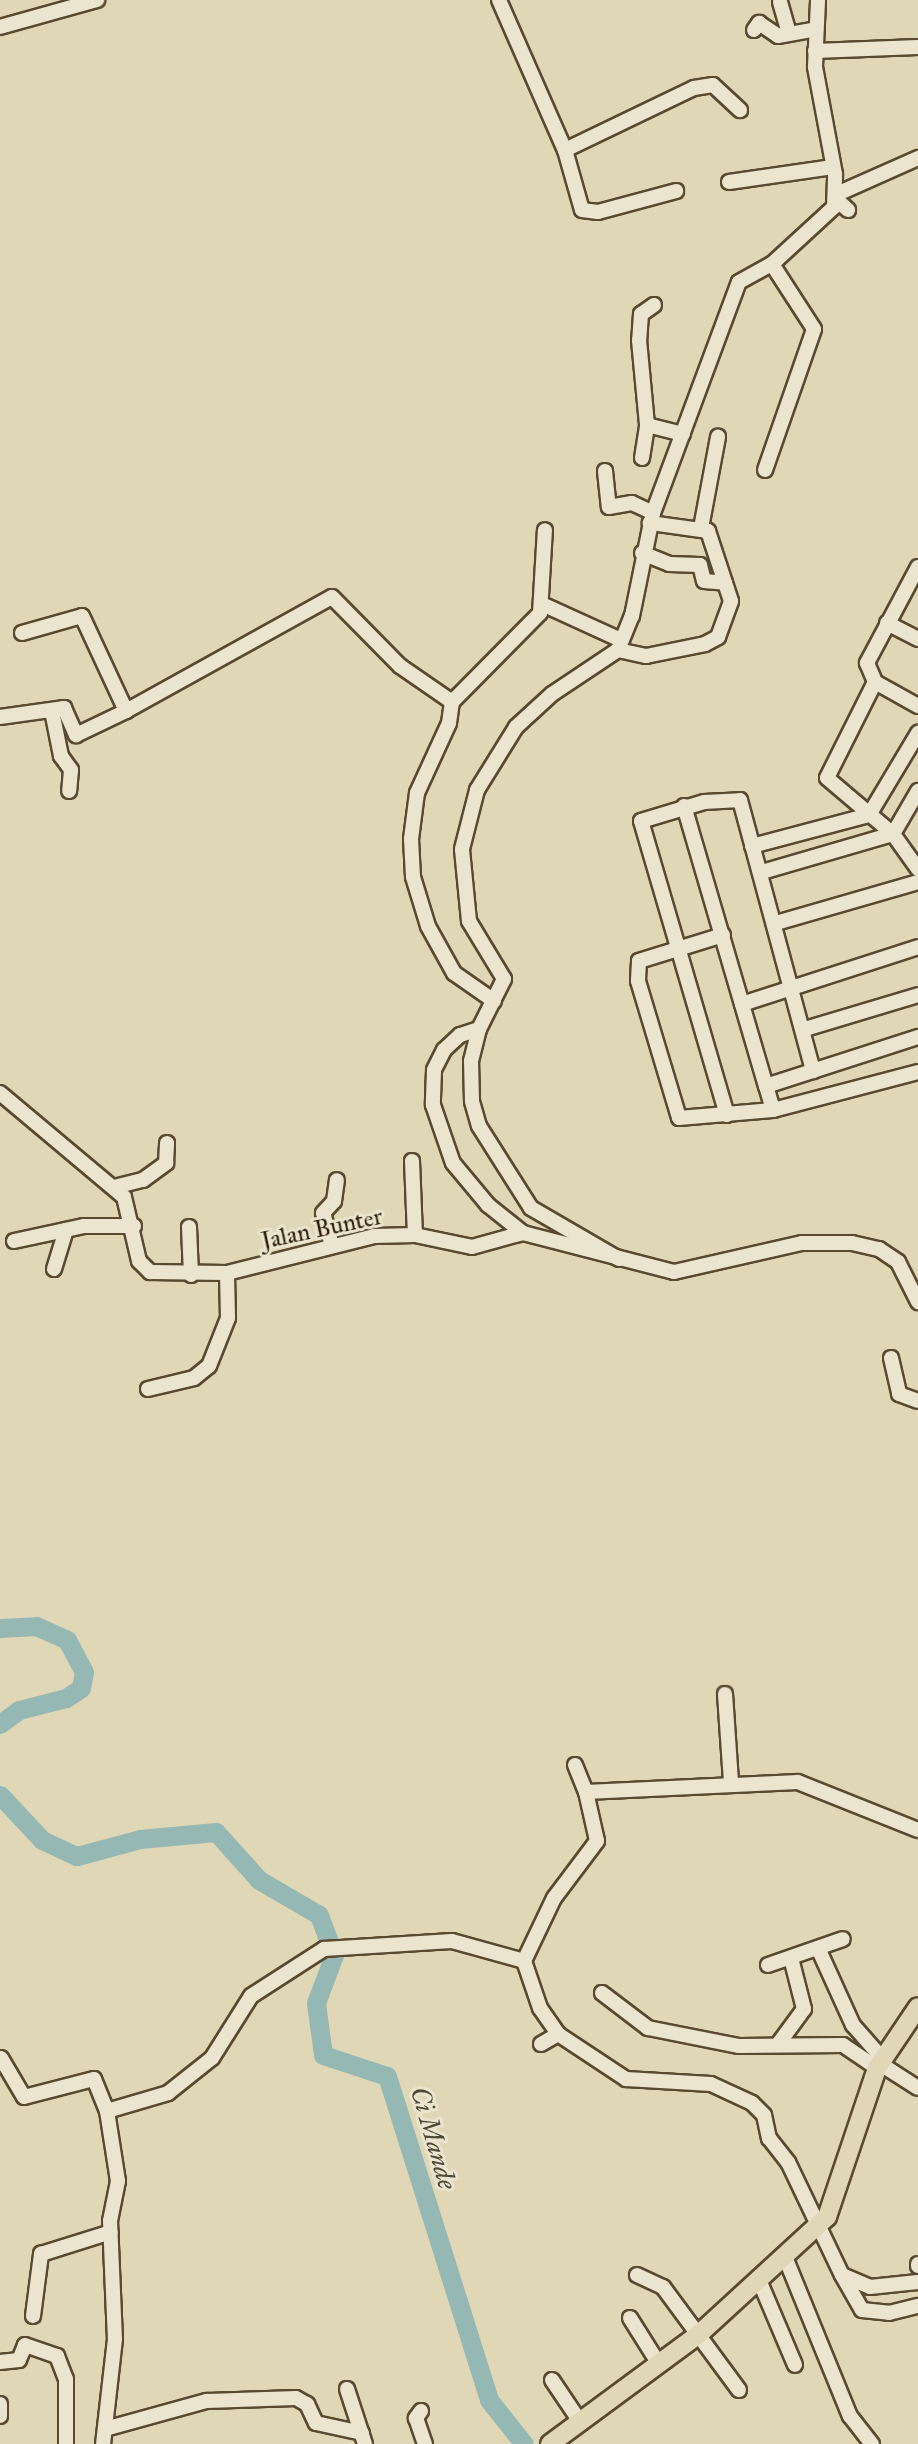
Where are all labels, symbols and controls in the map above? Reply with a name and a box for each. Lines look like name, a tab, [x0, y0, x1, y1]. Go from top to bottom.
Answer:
street label: Jalan Bunter	[259, 1202, 385, 1256]
water label: Ci Mande	[404, 2083, 462, 2193]

